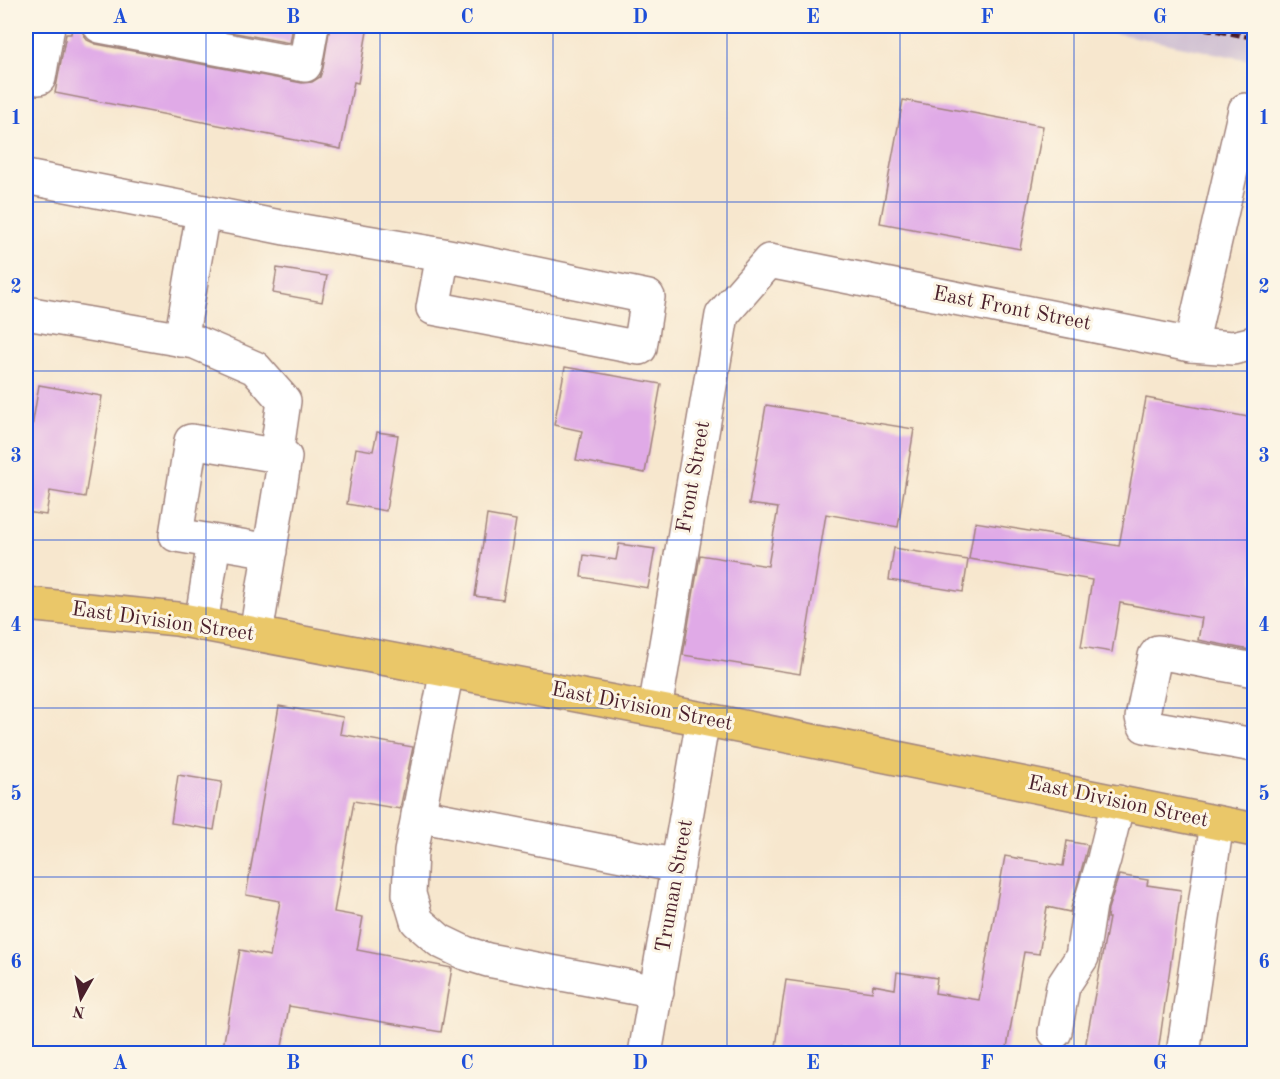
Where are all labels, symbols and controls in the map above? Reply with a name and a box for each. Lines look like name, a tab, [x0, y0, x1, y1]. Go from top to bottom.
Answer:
text: A	[112, 8, 128, 28]
text: B	[286, 8, 300, 28]
text: C	[460, 8, 474, 28]
text: D	[632, 8, 648, 28]
text: E	[806, 8, 820, 28]
text: F	[980, 8, 994, 28]
text: G	[1153, 8, 1167, 28]
text: 1	[10, 109, 22, 129]
text: 1	[1258, 109, 1270, 129]
text: 2	[10, 278, 22, 298]
text: 2	[1258, 278, 1270, 298]
street label: East Front Street	[931, 283, 1093, 335]
street label: Front Street	[674, 419, 714, 535]
text: 3	[10, 447, 22, 467]
text: 3	[1258, 447, 1270, 467]
street label: East Division Street	[70, 599, 256, 645]
text: 4	[10, 616, 22, 636]
text: 4	[1258, 616, 1270, 636]
street label: East Division Street	[550, 679, 734, 735]
street label: East Division Street	[1026, 773, 1210, 831]
text: 5	[10, 784, 22, 805]
text: 5	[1258, 784, 1270, 805]
street label: Truman Street	[653, 818, 697, 954]
text: 6	[10, 953, 22, 973]
text: 6	[1258, 953, 1270, 973]
north arrow	[51, 968, 111, 1028]
text: N	[71, 1002, 86, 1020]
text: A	[112, 1054, 128, 1074]
text: B	[286, 1054, 300, 1074]
text: C	[460, 1054, 474, 1074]
text: D	[632, 1054, 648, 1074]
text: E	[806, 1054, 820, 1074]
text: F	[980, 1054, 994, 1074]
text: G	[1153, 1054, 1167, 1074]

